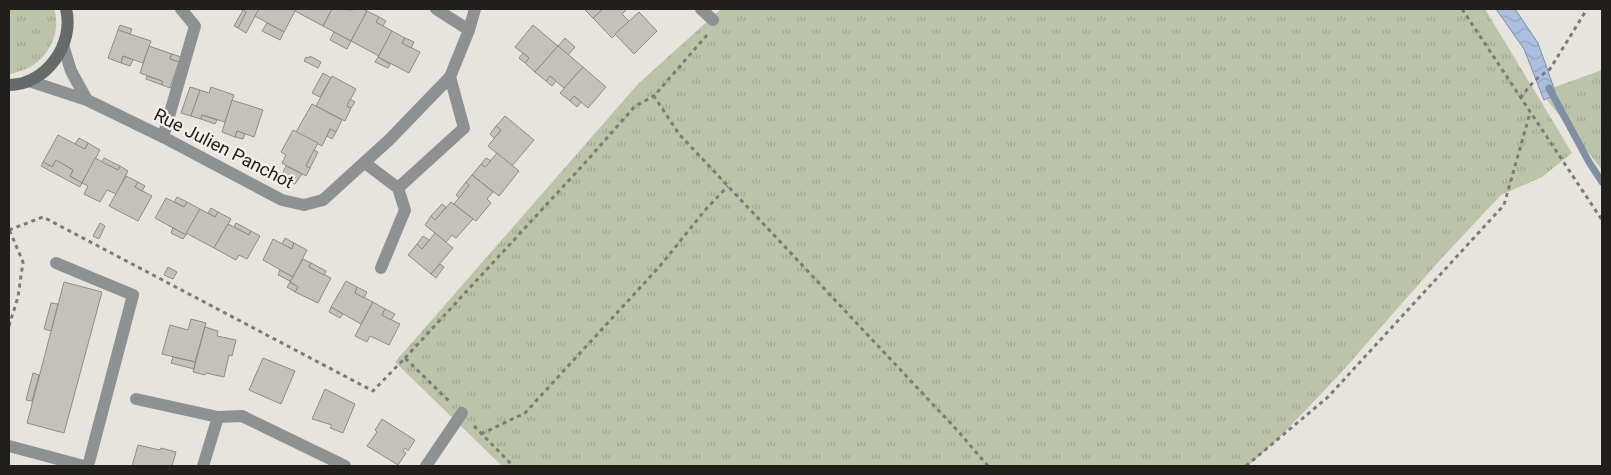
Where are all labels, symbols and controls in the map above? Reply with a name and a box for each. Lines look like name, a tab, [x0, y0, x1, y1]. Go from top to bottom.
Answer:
street label: Rue Julien Panchot	[151, 104, 297, 192]

